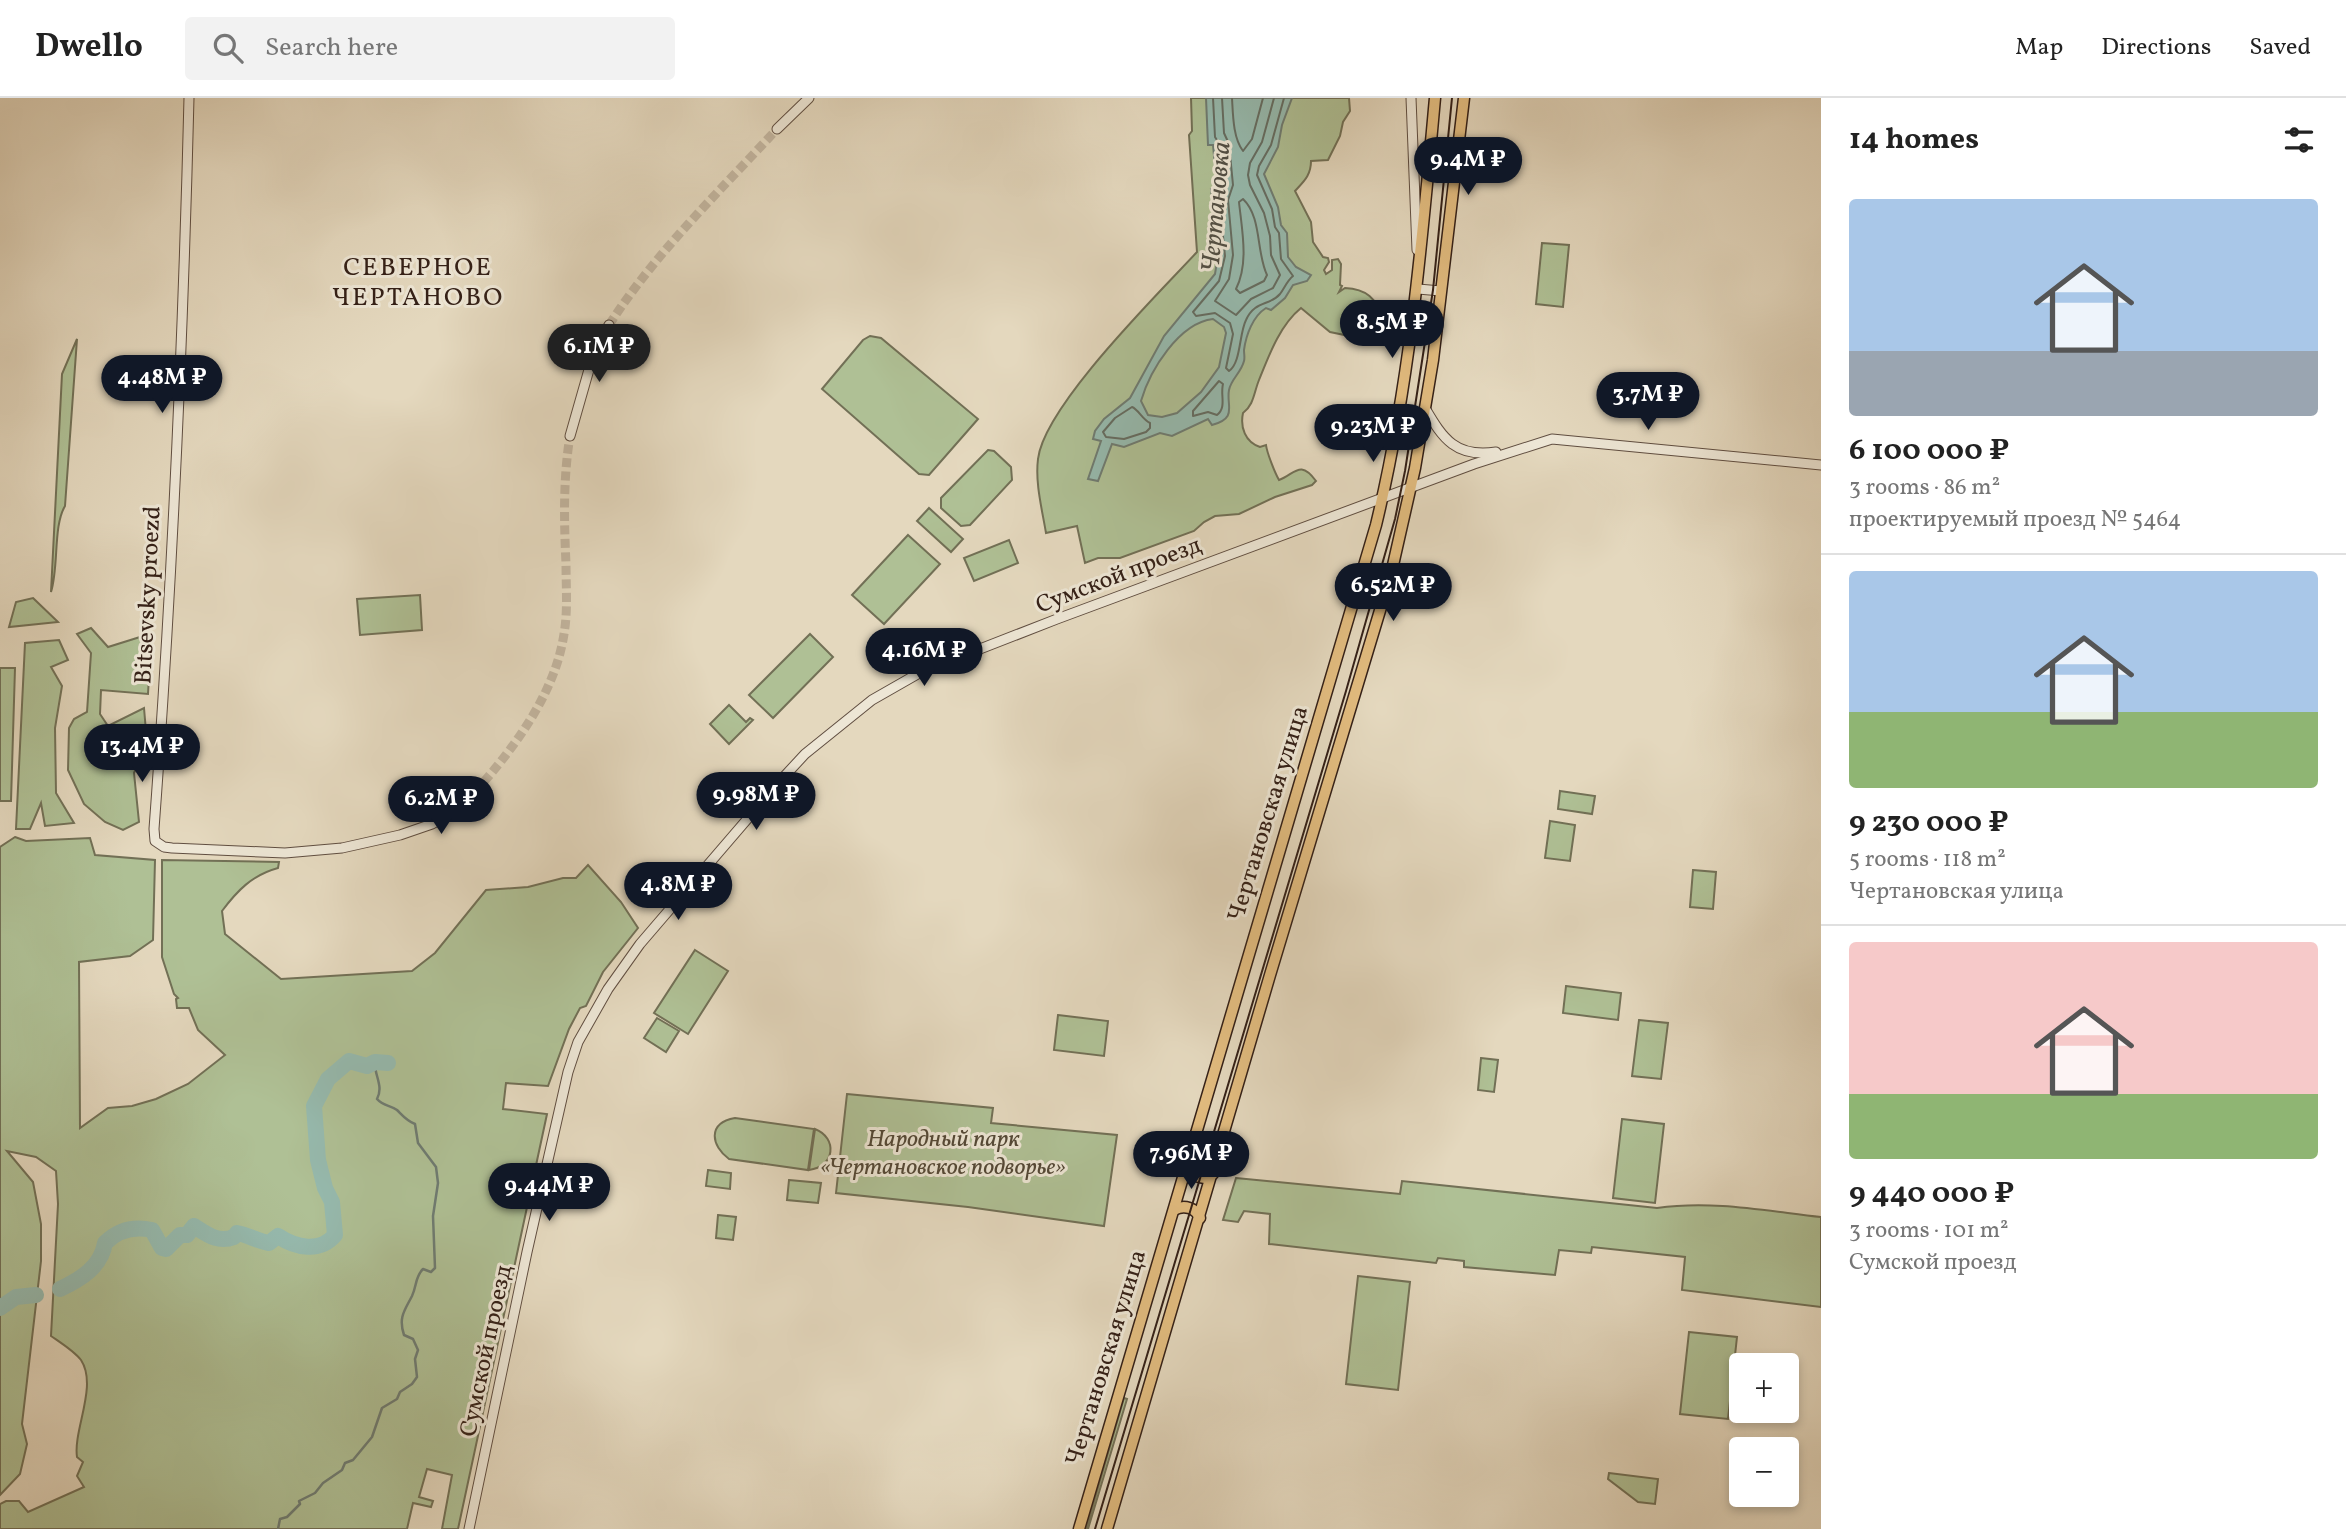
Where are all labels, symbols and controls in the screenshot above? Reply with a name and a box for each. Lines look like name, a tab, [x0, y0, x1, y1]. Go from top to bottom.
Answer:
search box	[185, 17, 675, 80]
text: Dwello	[35, 25, 143, 71]
icon: search	[209, 29, 247, 67]
text: Search here	[265, 30, 398, 66]
text: Map	[2015, 31, 2063, 65]
text: Directions	[2101, 31, 2211, 65]
text: Saved	[2249, 31, 2311, 65]
text: 14 homes	[1849, 119, 1979, 161]
icon: filters	[2280, 121, 2318, 159]
pin: 9.4M ₽	[1411, 138, 1525, 197]
water label: Чертановка	[1193, 140, 1241, 274]
text: 9.4M ₽	[1430, 144, 1506, 176]
icon: home	[2021, 245, 2147, 371]
district label: СЕВЕРНОЕ ЧЕРТАНОВО	[332, 250, 504, 316]
pin: 8.5M ₽	[1335, 300, 1449, 360]
text: 8.5M ₽	[1356, 307, 1428, 339]
pin: 6.1M ₽	[542, 324, 656, 384]
text: 6.1M ₽	[563, 331, 635, 363]
pin: 4.48M ₽	[97, 356, 227, 415]
text: 4.48M ₽	[117, 362, 207, 394]
pin: 3.7M ₽	[1591, 372, 1705, 432]
text: 3.7M ₽	[1612, 379, 1684, 411]
pin: 9.23M ₽	[1308, 404, 1438, 464]
text: 9.23M ₽	[1330, 411, 1416, 443]
text: 6 100 000 ₽	[1849, 430, 2009, 472]
text: 3 rooms · 86 m²	[1849, 472, 2000, 504]
text: проектируемый проезд № 5464	[1849, 504, 2181, 536]
street label: Bitsevsky proezd	[127, 505, 171, 685]
street label: Сумской проезд	[1031, 529, 1207, 623]
pin: 6.52M ₽	[1328, 564, 1458, 623]
text: 6.52M ₽	[1351, 570, 1435, 602]
icon: home	[2021, 617, 2147, 743]
pin: 4.16M ₽	[859, 628, 989, 688]
text: 4.16M ₽	[882, 635, 966, 667]
street label: Чертановская улица	[1220, 702, 1318, 926]
pin: 13.4M ₽	[77, 724, 207, 784]
text: 13.4M ₽	[100, 731, 184, 763]
pin: 9.98M ₽	[691, 772, 821, 832]
pin: 6.2M ₽	[384, 776, 498, 836]
text: 9.98M ₽	[712, 779, 800, 811]
text: 6.2M ₽	[404, 783, 478, 815]
text: 9 230 000 ₽	[1849, 802, 2009, 844]
text: 5 rooms · 118 m²	[1849, 844, 2006, 876]
pin: 4.8M ₽	[621, 862, 735, 922]
text: 4.8M ₽	[640, 869, 716, 901]
text: Чертановская улица	[1849, 876, 2064, 908]
icon: home	[2021, 988, 2147, 1114]
park label: Народный парк «Чертановское подворье»	[820, 1123, 1066, 1185]
pin: 7.96M ₽	[1126, 1132, 1256, 1191]
text: 7.96M ₽	[1149, 1138, 1233, 1170]
pin: 9.44M ₽	[484, 1164, 614, 1223]
text: 9.44M ₽	[504, 1170, 594, 1202]
text: 9 440 000 ₽	[1849, 1173, 2014, 1215]
text: 3 rooms · 101 m²	[1849, 1215, 2009, 1247]
street label: Чертановская улица	[1058, 1246, 1156, 1470]
text: Сумской проезд	[1849, 1247, 2017, 1279]
street label: Сумской проезд	[452, 1262, 522, 1440]
map controls	[1729, 1353, 1799, 1507]
button: +	[1729, 1353, 1799, 1423]
button: −	[1729, 1437, 1799, 1507]

